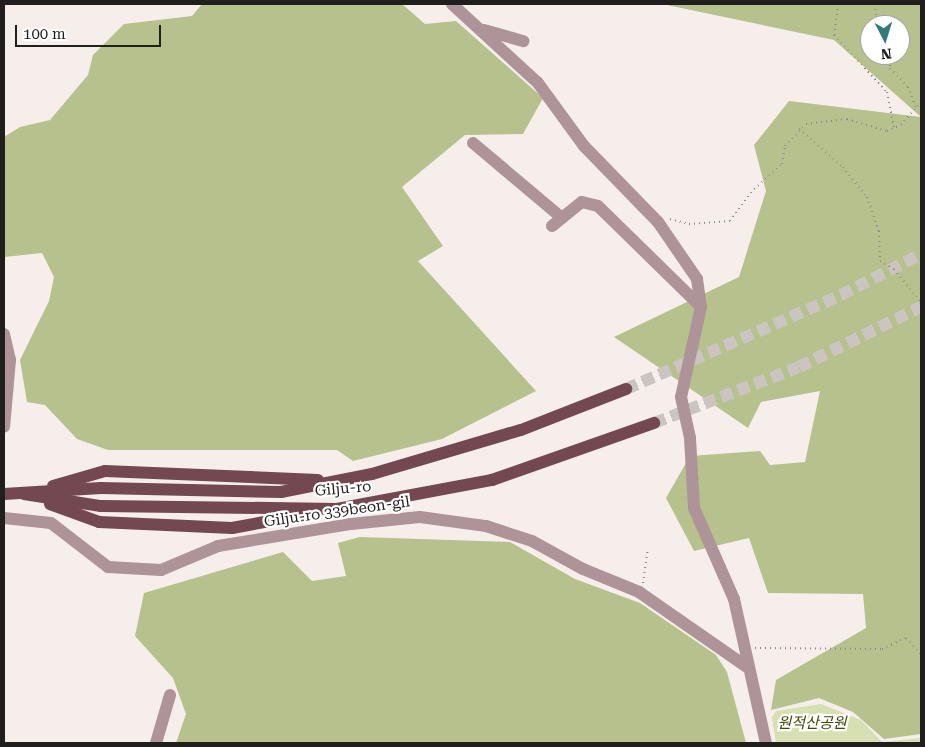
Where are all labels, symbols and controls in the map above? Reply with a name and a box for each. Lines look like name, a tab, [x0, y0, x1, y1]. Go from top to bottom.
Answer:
scale bar	[18, 15, 164, 47]
north arrow	[860, 15, 910, 65]
text: 100 m	[23, 25, 66, 43]
text: N	[880, 46, 892, 62]
street label: Gilju-ro	[314, 478, 372, 500]
street label: Gilju-ro 339beon-gil	[263, 493, 411, 531]
park label: 원적산공원	[778, 715, 846, 733]

